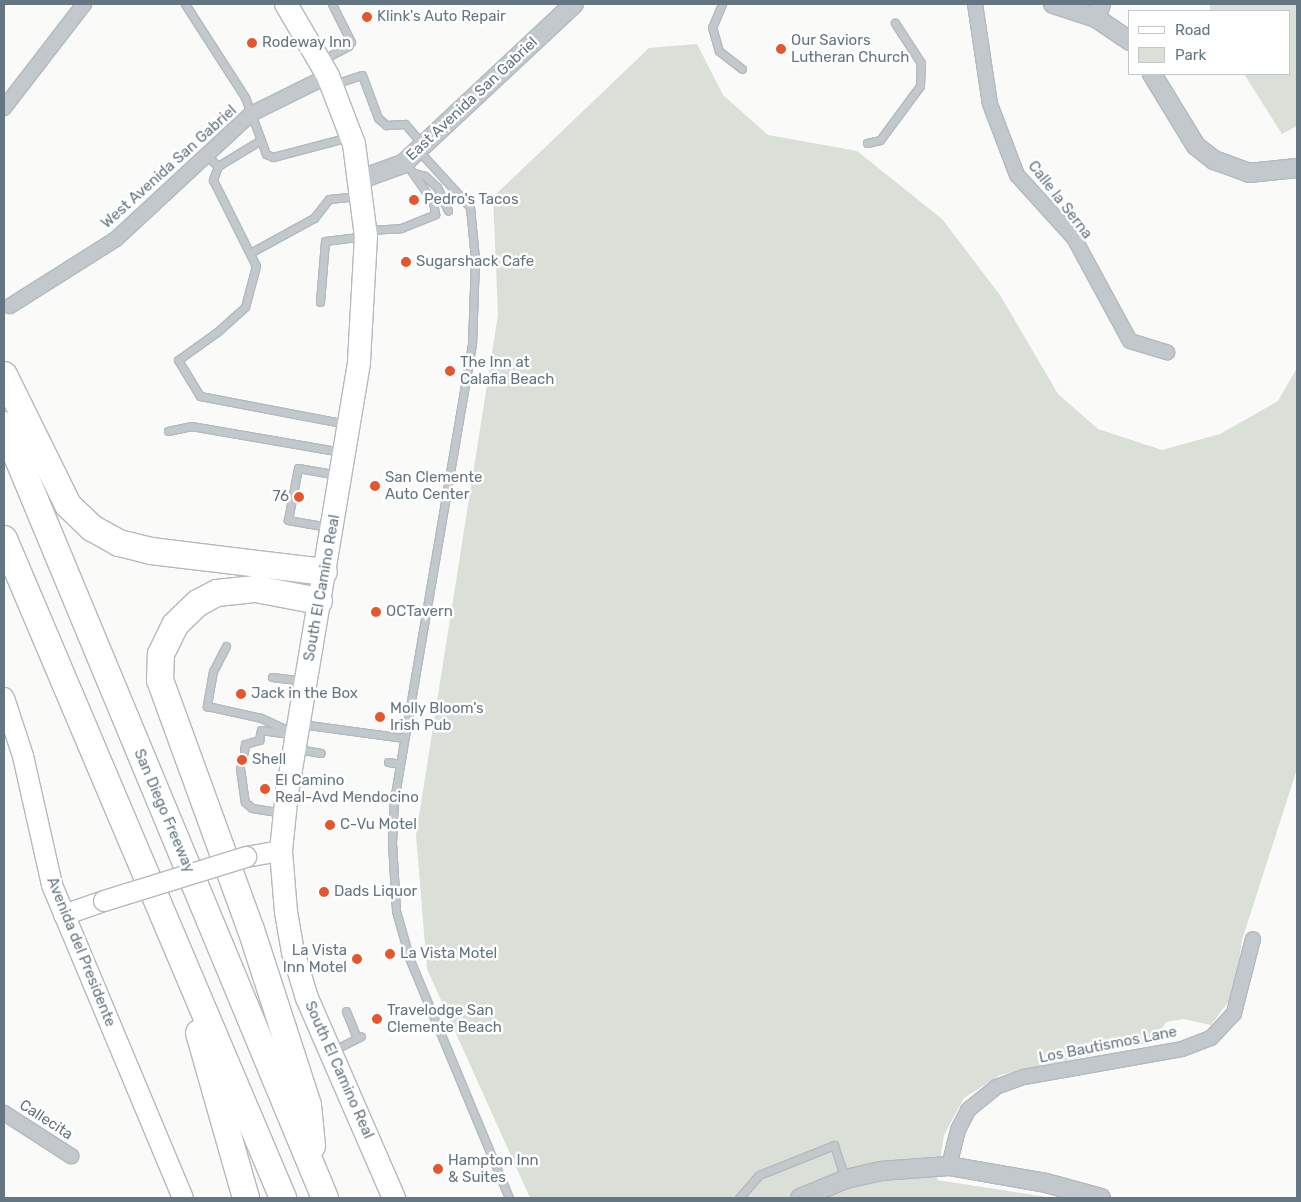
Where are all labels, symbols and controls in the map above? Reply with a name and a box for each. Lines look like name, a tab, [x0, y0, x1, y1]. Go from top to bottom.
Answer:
place label: Klink's Auto Repair	[377, 8, 506, 26]
legend	[1128, 10, 1291, 75]
marker: Klink's Auto Repair	[361, 11, 373, 23]
text: Road	[1175, 21, 1211, 39]
place label: Our Saviors Lutheran Church	[791, 31, 909, 66]
street label: East Avenida San Gabriel	[402, 33, 542, 165]
place label: Rodeway Inn	[262, 34, 352, 52]
marker: Rodeway Inn	[246, 37, 258, 49]
marker: Our Saviors Lutheran Church	[775, 43, 787, 55]
text: Park	[1175, 46, 1206, 64]
street label: West Avenida San Gabriel	[98, 101, 240, 233]
street label: Calle la Serna	[1024, 157, 1096, 243]
place label: Pedro's Tacos	[424, 191, 519, 209]
marker: Pedro's Tacos	[408, 194, 420, 206]
place label: Sugarshack Cafe	[416, 253, 534, 271]
marker: Sugarshack Cafe	[400, 256, 412, 268]
place label: The Inn at Calafia Beach	[460, 353, 554, 388]
marker: The Inn at Calafia Beach	[444, 365, 456, 377]
place label: San Clemente Auto Center	[385, 468, 482, 503]
marker: San Clemente Auto Center	[369, 480, 381, 492]
place label: 76	[273, 488, 289, 506]
marker: 76	[293, 491, 305, 503]
street label: South El Camino Real	[300, 513, 344, 663]
place label: OCTavern	[386, 603, 453, 621]
marker: OCTavern	[370, 606, 382, 618]
place label: Jack in the Box	[251, 685, 358, 703]
marker: Jack in the Box	[235, 688, 247, 700]
place label: Molly Bloom's Irish Pub	[390, 699, 484, 734]
marker: Molly Bloom's Irish Pub	[374, 711, 386, 723]
street label: San Diego Freeway	[130, 746, 198, 876]
place label: Shell	[252, 751, 286, 769]
marker: Shell	[236, 754, 248, 766]
place label: El Camino Real-Avd Mendocino	[275, 771, 419, 806]
marker: El Camino Real-Avd Mendocino	[259, 783, 271, 795]
place label: C-Vu Motel	[340, 816, 417, 834]
marker: C-Vu Motel	[324, 819, 336, 831]
street label: Avenida del Presidente	[43, 875, 119, 1029]
place label: Dads Liquor	[334, 883, 417, 901]
marker: Dads Liquor	[318, 886, 330, 898]
place label: La Vista Inn Motel	[283, 941, 347, 976]
place label: La Vista Motel	[400, 945, 498, 963]
marker: La Vista Motel	[384, 948, 396, 960]
marker: La Vista Inn Motel	[351, 953, 363, 965]
street label: South El Camino Real	[301, 998, 377, 1142]
place label: Travelodge San Clemente Beach	[387, 1001, 502, 1036]
marker: Travelodge San Clemente Beach	[371, 1013, 383, 1025]
street label: Los Bautismos Lane	[1037, 1023, 1179, 1067]
street label: Callecita	[16, 1096, 76, 1144]
place label: Hampton Inn & Suites	[448, 1151, 539, 1186]
marker: Hampton Inn & Suites	[432, 1163, 444, 1175]

